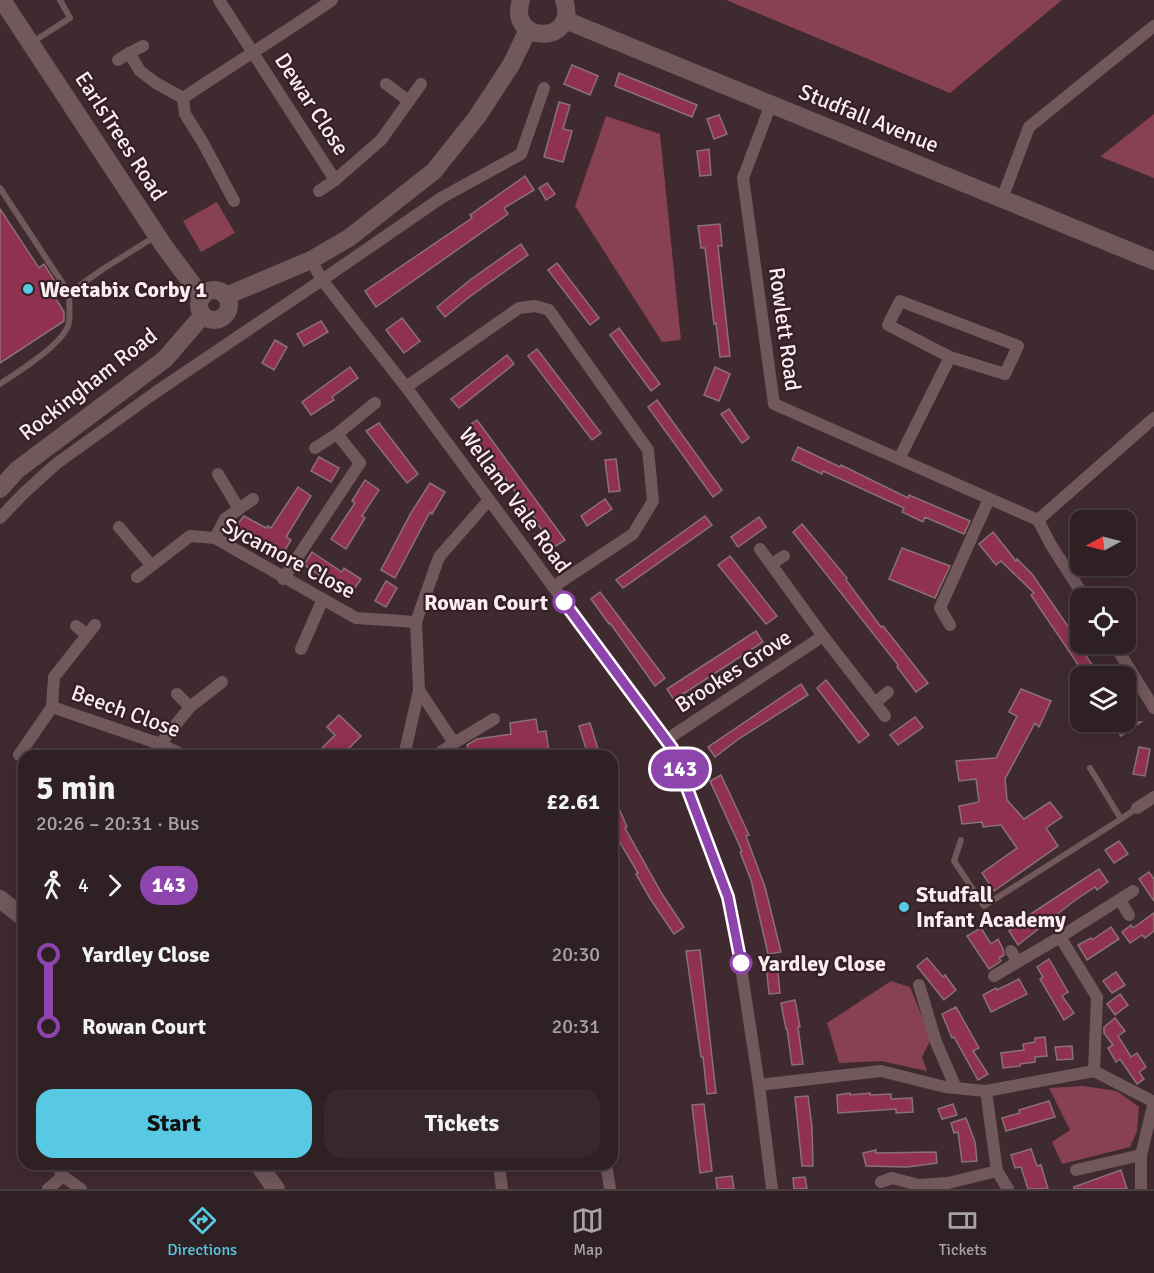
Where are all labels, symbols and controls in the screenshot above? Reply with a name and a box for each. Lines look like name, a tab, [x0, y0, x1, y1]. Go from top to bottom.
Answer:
street label: Dewar Close	[269, 48, 355, 160]
street label: EarlsTrees Road	[69, 66, 173, 206]
street label: Studfall Avenue	[795, 78, 943, 158]
street label: Rowlett Road	[763, 265, 807, 393]
place label: Weetabix Corby 1	[40, 276, 207, 303]
marker: Weetabix Corby 1	[21, 282, 35, 296]
street label: Rockingham Road	[14, 322, 162, 446]
street label: Welland Vale Road	[453, 422, 577, 578]
north arrow	[1070, 510, 1136, 576]
map controls	[1070, 510, 1136, 732]
street label: Sycamore Close	[218, 511, 360, 605]
button: locate	[1070, 588, 1136, 654]
place label: Rowan Court	[424, 589, 548, 616]
marker: Rowan Court	[553, 591, 575, 613]
street label: Brookes Grove	[670, 623, 796, 719]
button: layers	[1070, 666, 1136, 732]
street label: Beech Close	[68, 679, 184, 743]
line badge: 143	[646, 750, 714, 788]
text: 143	[663, 756, 697, 782]
text: 5 min	[36, 768, 116, 809]
text: £2.61	[546, 788, 600, 815]
text: 20:26 – 20:31 · Bus	[36, 811, 199, 836]
icon: walk	[36, 869, 69, 902]
icon: forward	[98, 869, 131, 902]
text: 143	[152, 872, 186, 898]
text: 4	[78, 873, 89, 898]
place label: Studfall Infant Academy	[916, 881, 1066, 933]
marker: Studfall Infant Academy	[897, 900, 911, 914]
text: Yardley Close	[82, 941, 210, 968]
text: 20:30	[551, 942, 600, 967]
place label: Yardley Close	[757, 950, 886, 977]
marker: Yardley Close	[730, 952, 752, 974]
text: Rowan Court	[82, 1013, 206, 1040]
text: 20:31	[551, 1014, 600, 1039]
button: Start	[36, 1089, 312, 1158]
button: Tickets	[324, 1089, 600, 1158]
tab: Directions	[167, 1204, 237, 1260]
tab: Map	[571, 1204, 604, 1260]
tab: Tickets	[939, 1204, 987, 1260]

